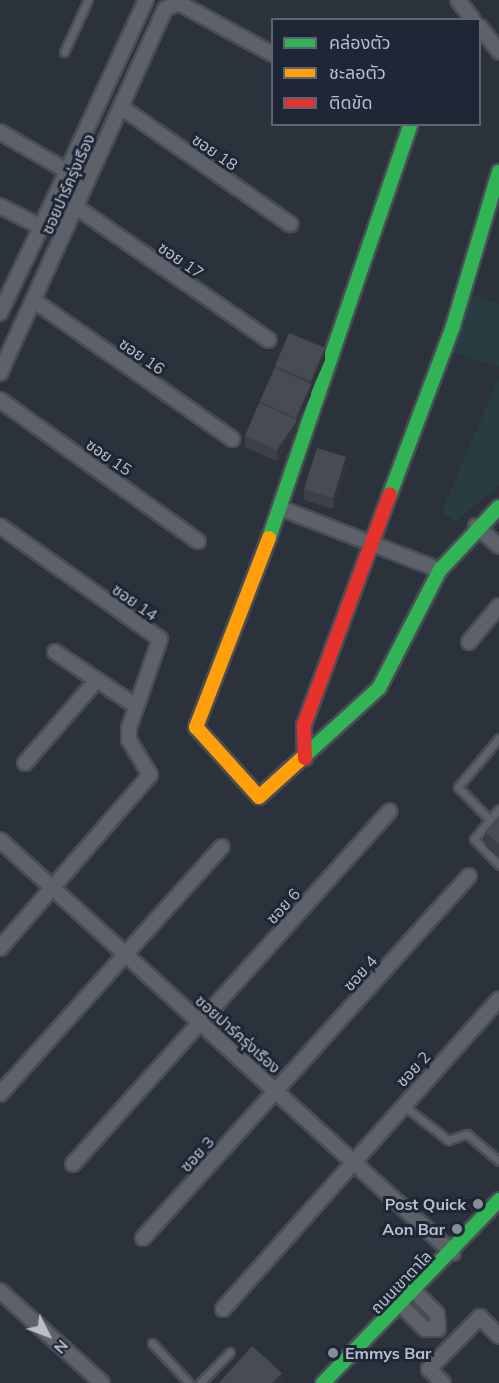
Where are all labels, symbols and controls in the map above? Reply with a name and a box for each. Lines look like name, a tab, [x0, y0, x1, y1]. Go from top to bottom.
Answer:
legend	[271, 18, 481, 126]
text: คล่องตัว	[329, 31, 391, 54]
text: ชะลอตัว	[329, 61, 386, 84]
text: ติดขัด	[329, 91, 372, 114]
street label: ซอย 18	[189, 130, 241, 174]
street label: ซอยปาร์ครุ่งเรือง	[37, 131, 99, 237]
street label: ซอย 17	[155, 238, 207, 282]
street label: ซอย 16	[116, 334, 168, 378]
street label: ซอย 15	[83, 435, 135, 479]
street label: ซอย 14	[109, 580, 161, 624]
street label: ซอย 6	[262, 884, 304, 928]
street label: ซอย 4	[339, 951, 381, 995]
street label: ซอยปาร์ครุ่งเรือง	[191, 991, 285, 1077]
street label: ซอย 2	[392, 1047, 434, 1091]
street label: ซอย 3	[176, 1132, 218, 1176]
place label: Post Quick	[385, 1194, 466, 1214]
marker: Post Quick	[471, 1197, 485, 1211]
place label: Aon Bar	[382, 1219, 445, 1239]
marker: Aon Bar	[450, 1222, 464, 1236]
street label: ถนนเขาตาโล	[366, 1247, 436, 1317]
north arrow	[18, 1305, 78, 1365]
text: N	[50, 1336, 73, 1358]
place label: Emmys Bar	[345, 1343, 431, 1363]
marker: Emmys Bar	[326, 1346, 340, 1360]

